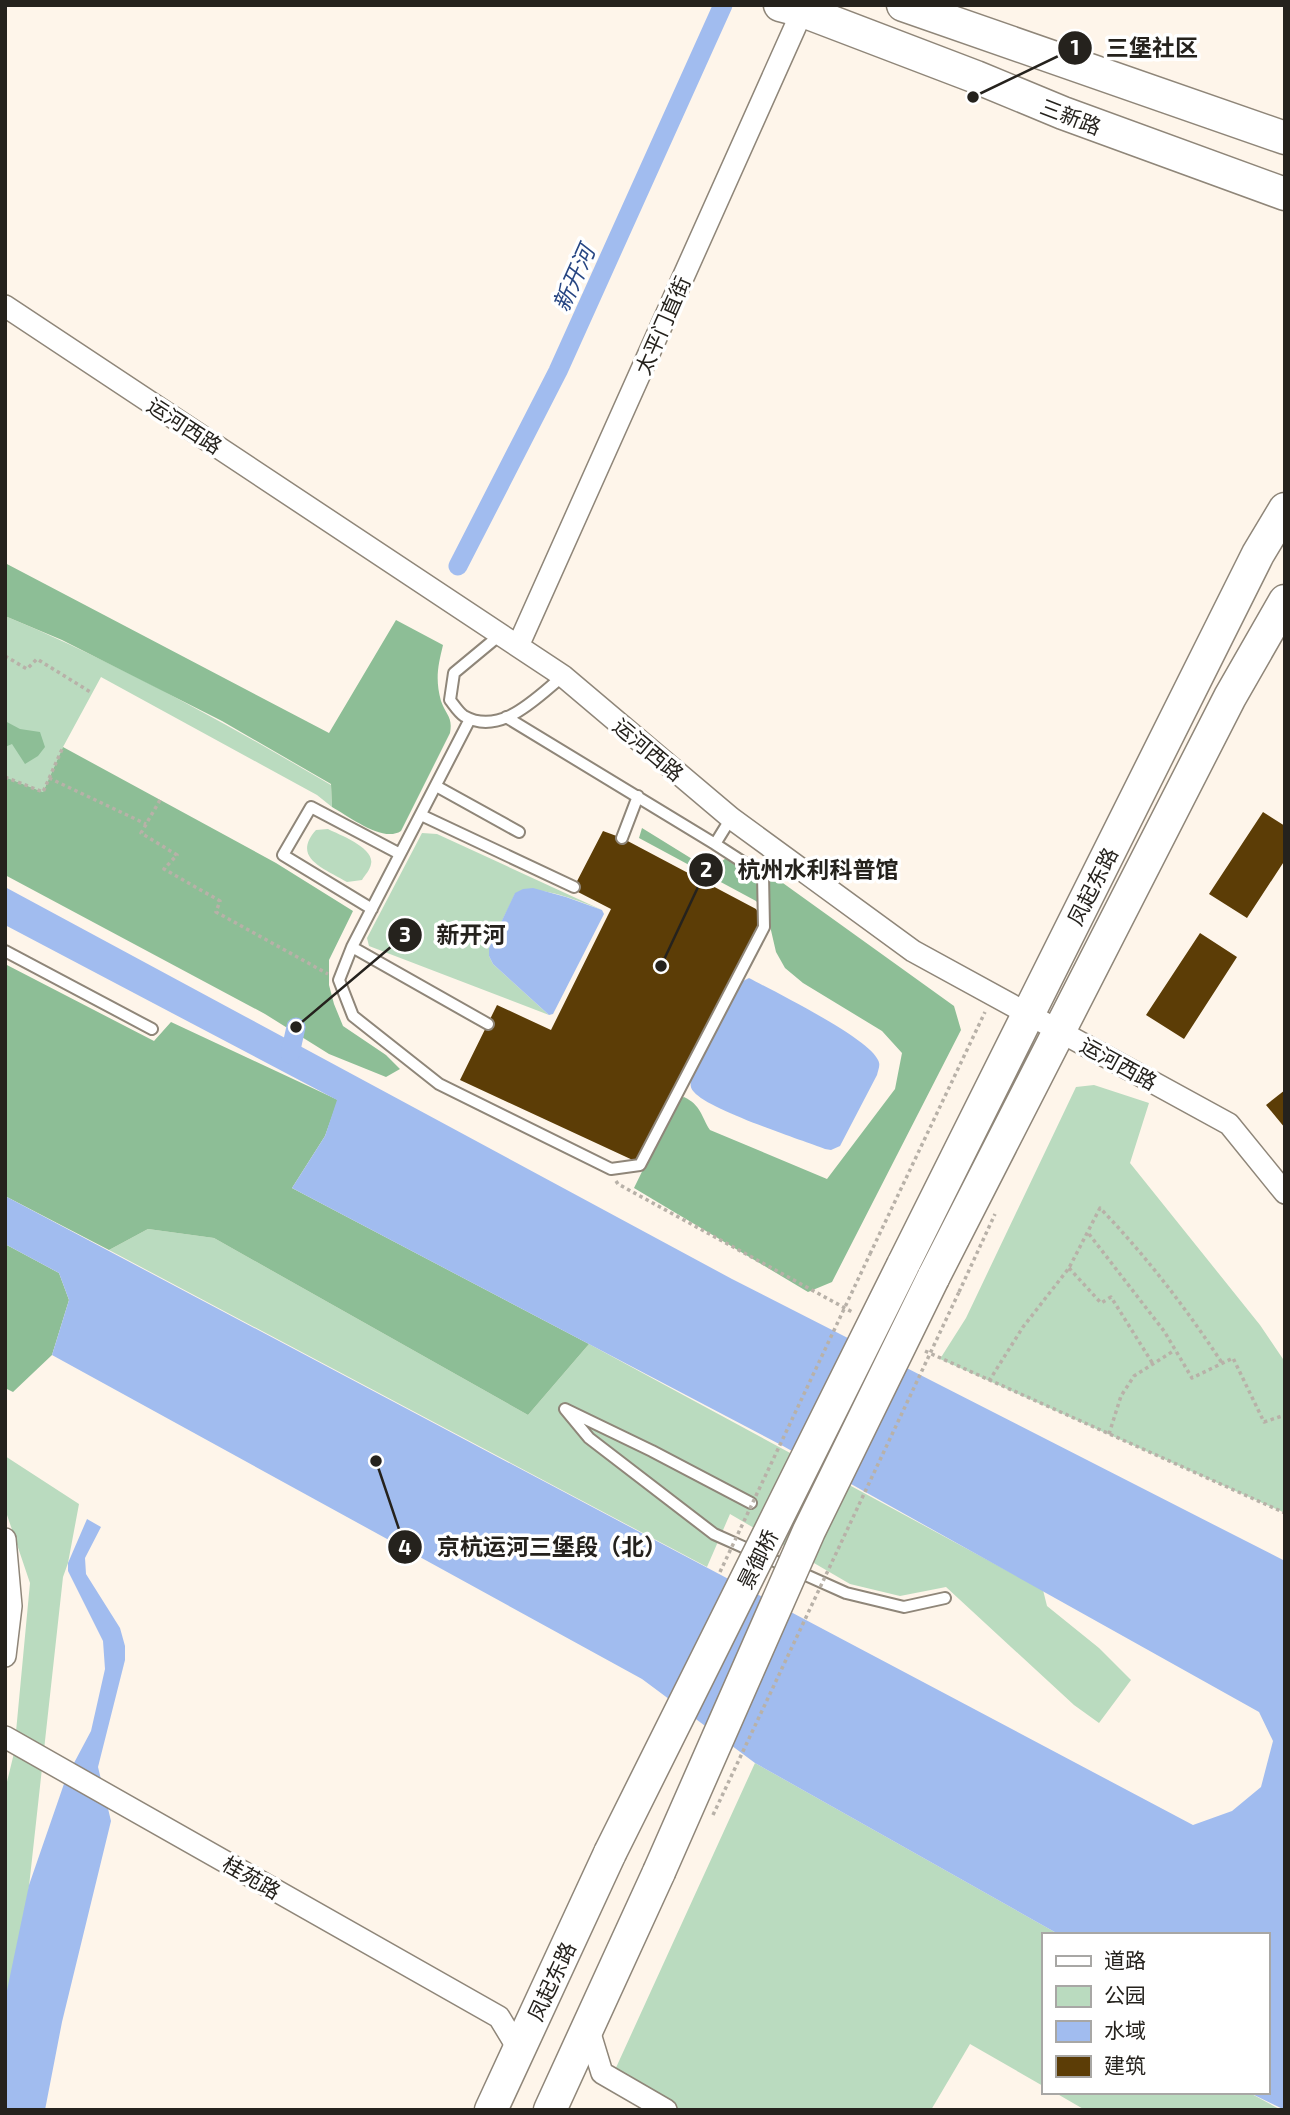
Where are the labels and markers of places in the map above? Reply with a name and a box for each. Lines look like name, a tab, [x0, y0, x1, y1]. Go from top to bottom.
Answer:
callout: 三堡社区	[1057, 26, 1212, 70]
callout: 杭州水利科普馆	[689, 848, 913, 892]
callout: 新开河	[387, 913, 519, 957]
callout: 京杭运河三堡段（北）	[388, 1525, 681, 1569]

